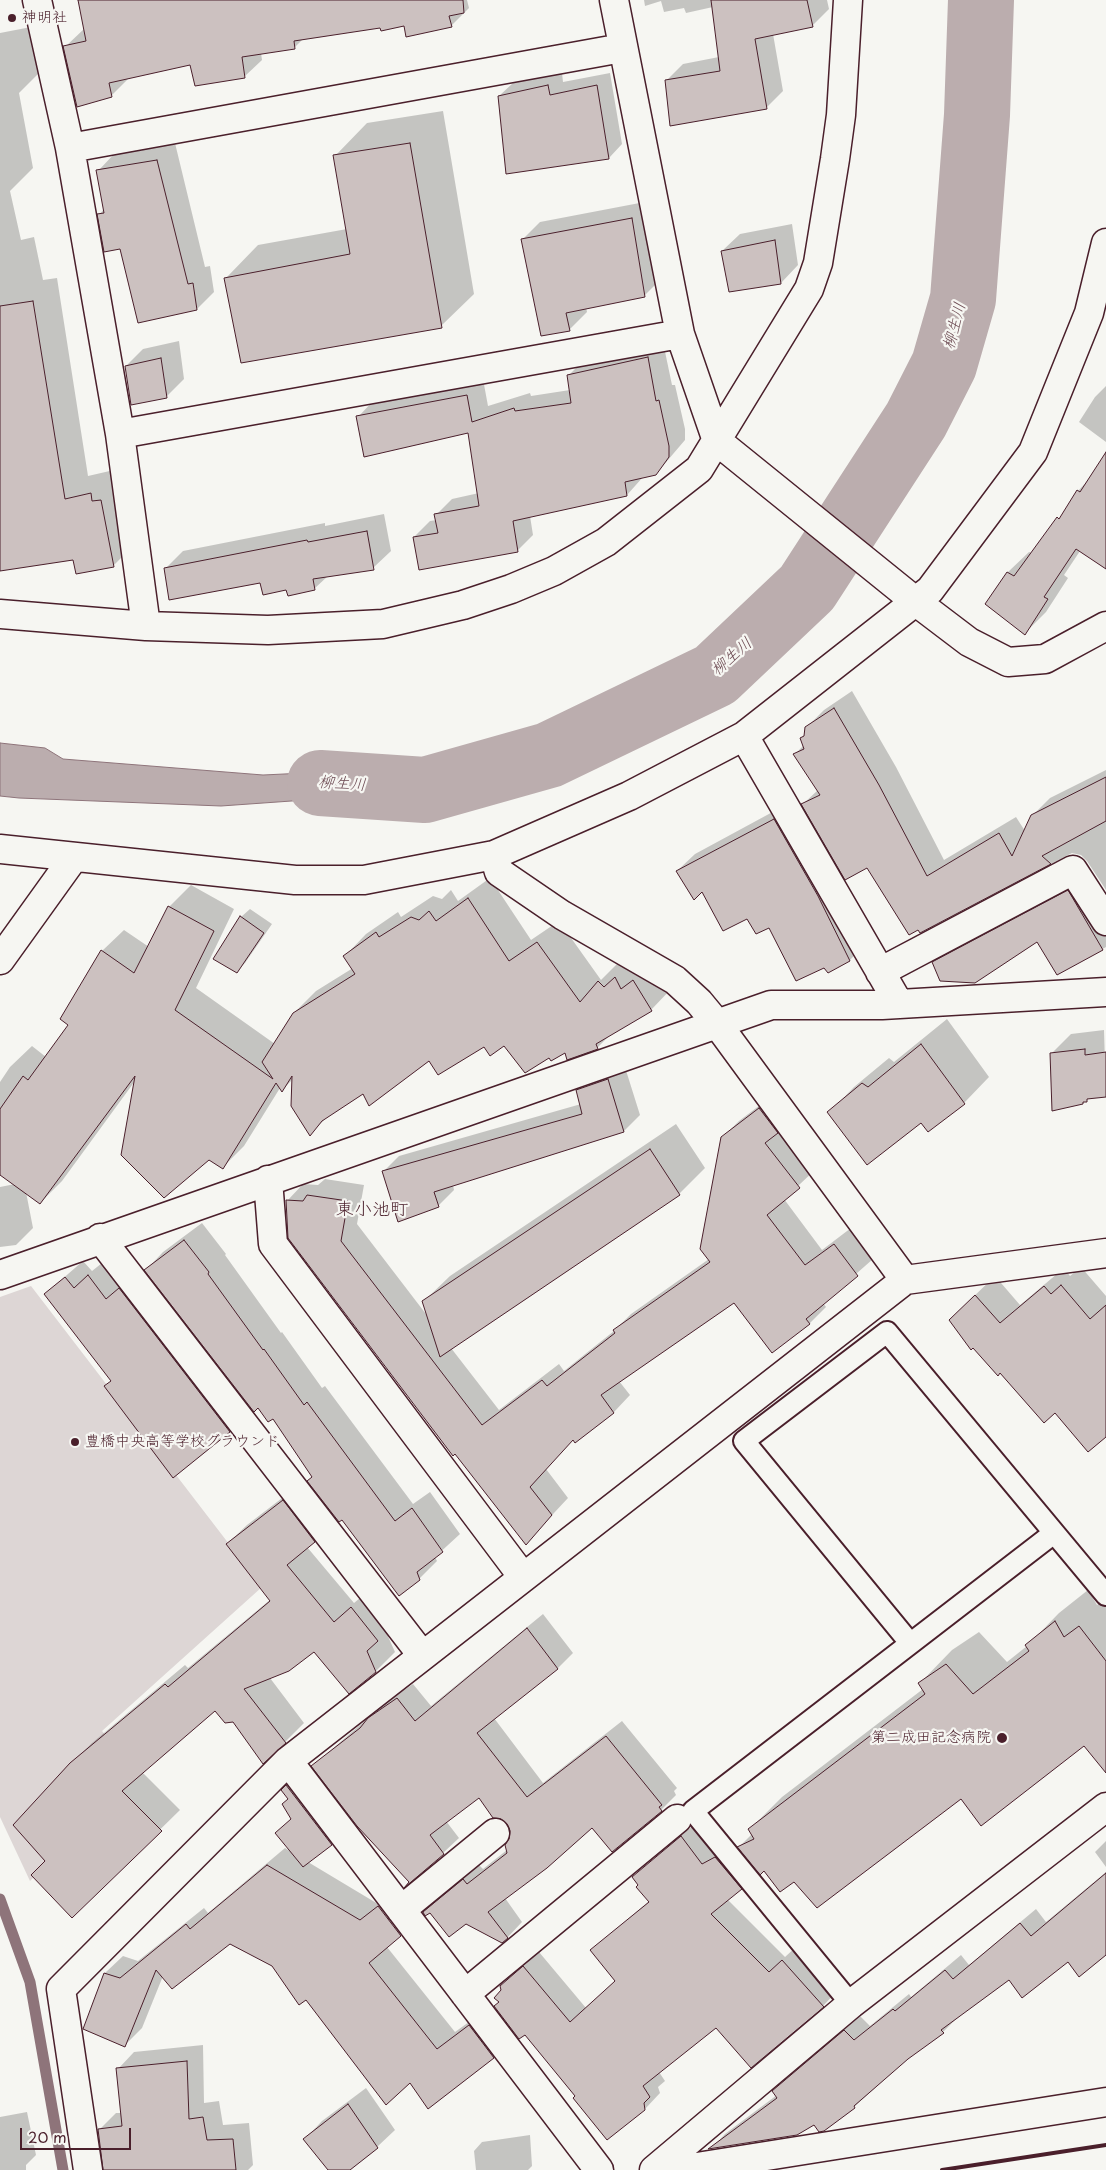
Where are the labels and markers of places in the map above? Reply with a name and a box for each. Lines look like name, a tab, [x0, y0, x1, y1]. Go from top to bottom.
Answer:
place label: 神明社	[22, 9, 67, 27]
marker: 神明社	[6, 12, 18, 24]
place label: 豊橋中央高等学校グラウンド	[85, 1433, 280, 1451]
marker: 豊橋中央高等学校グラウンド	[69, 1436, 81, 1448]
place label: 第二成田記念病院	[871, 1729, 991, 1747]
marker: 第二成田記念病院	[995, 1731, 1009, 1745]

